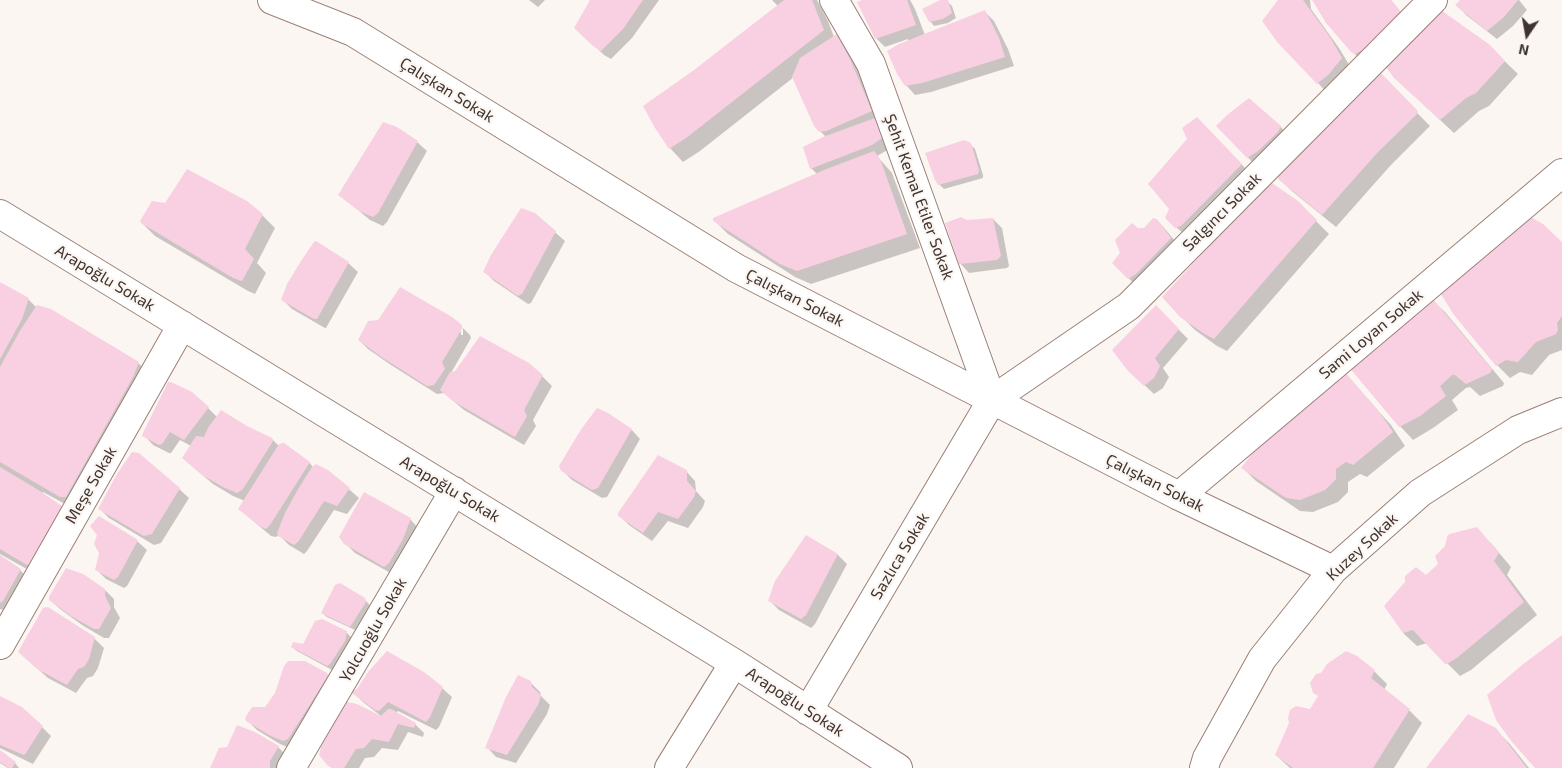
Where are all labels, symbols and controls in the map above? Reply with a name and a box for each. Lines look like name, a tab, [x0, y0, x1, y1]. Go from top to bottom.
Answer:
north arrow	[1502, 10, 1552, 60]
text: N	[1517, 41, 1530, 60]
street label: Çalışkan Sokak	[396, 53, 498, 127]
street label: Şehit Kemal Etiler Sokak	[880, 112, 958, 282]
street label: Salgıncı Sokak	[1179, 169, 1265, 255]
street label: Arapoğlu Sokak	[52, 241, 158, 315]
street label: Çalışkan Sokak	[743, 265, 847, 331]
street label: Sami Loyan Sokak	[1315, 285, 1427, 383]
street label: Meşe Sokak	[61, 443, 121, 527]
street label: Çalışkan Sokak	[1103, 450, 1207, 516]
street label: Arapoğlu Sokak	[397, 452, 503, 526]
street label: Sazlıca Sokak	[867, 509, 933, 603]
street label: Kuzey Sokak	[1322, 509, 1402, 585]
street label: Yolcuoğlu Sokak	[335, 574, 411, 686]
street label: Arapoğlu Sokak	[742, 663, 848, 741]

